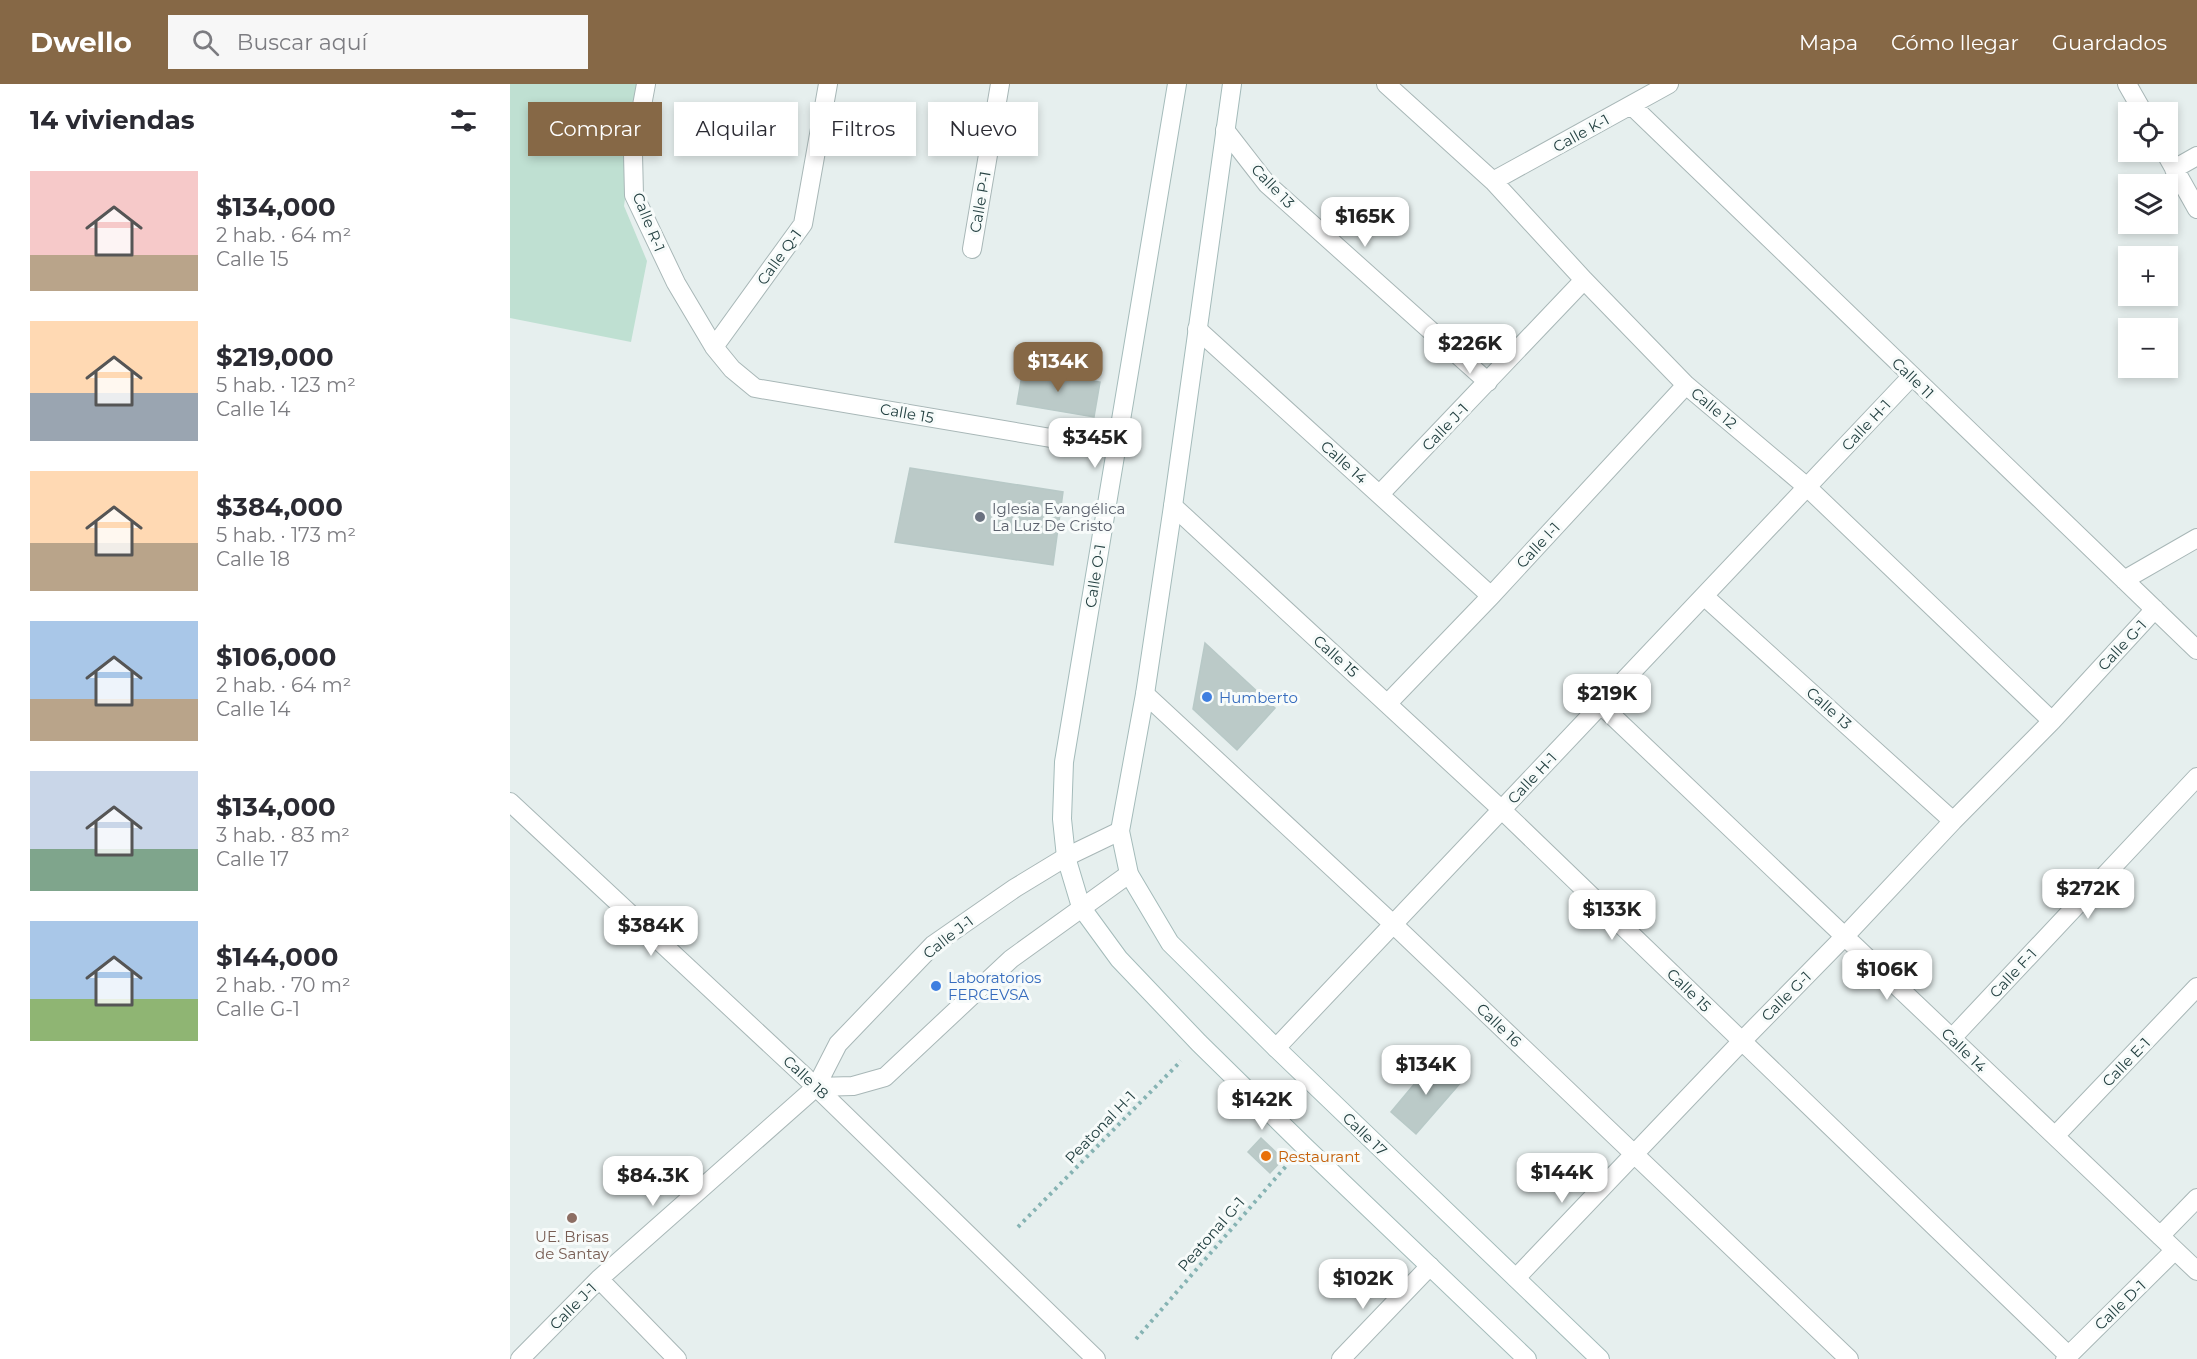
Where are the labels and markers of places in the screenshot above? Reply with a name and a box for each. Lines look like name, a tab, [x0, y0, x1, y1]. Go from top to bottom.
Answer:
pin: $165K	[1323, 197, 1407, 248]
pin: $226K	[1428, 324, 1512, 375]
pin: $134K	[1016, 342, 1100, 393]
pin: $345K	[1053, 418, 1137, 469]
place label: Iglesia Evangélica La Luz De Cristo	[992, 499, 1125, 535]
marker: Iglesia Evangélica La Luz De Cristo	[973, 510, 987, 524]
pin: $219K	[1565, 674, 1649, 725]
place label: Humberto	[1219, 688, 1298, 707]
marker: Humberto	[1200, 690, 1214, 704]
pin: $272K	[2046, 869, 2130, 920]
pin: $133K	[1570, 890, 1654, 941]
pin: $384K	[609, 906, 693, 957]
pin: $106K	[1845, 950, 1929, 1001]
place label: Laboratorios FERCEVSA	[948, 968, 1041, 1004]
marker: Laboratorios FERCEVSA	[929, 979, 943, 993]
pin: $134K	[1384, 1045, 1468, 1096]
pin: $142K	[1220, 1080, 1304, 1131]
place label: Restaurant	[1278, 1147, 1360, 1166]
marker: Restaurant	[1259, 1149, 1273, 1163]
pin: $144K	[1520, 1153, 1604, 1204]
pin: $84.3K	[604, 1156, 702, 1207]
marker: UE. Brisas de Santay	[565, 1211, 579, 1225]
place label: UE. Brisas de Santay	[535, 1227, 610, 1263]
pin: $102K	[1321, 1259, 1405, 1310]

